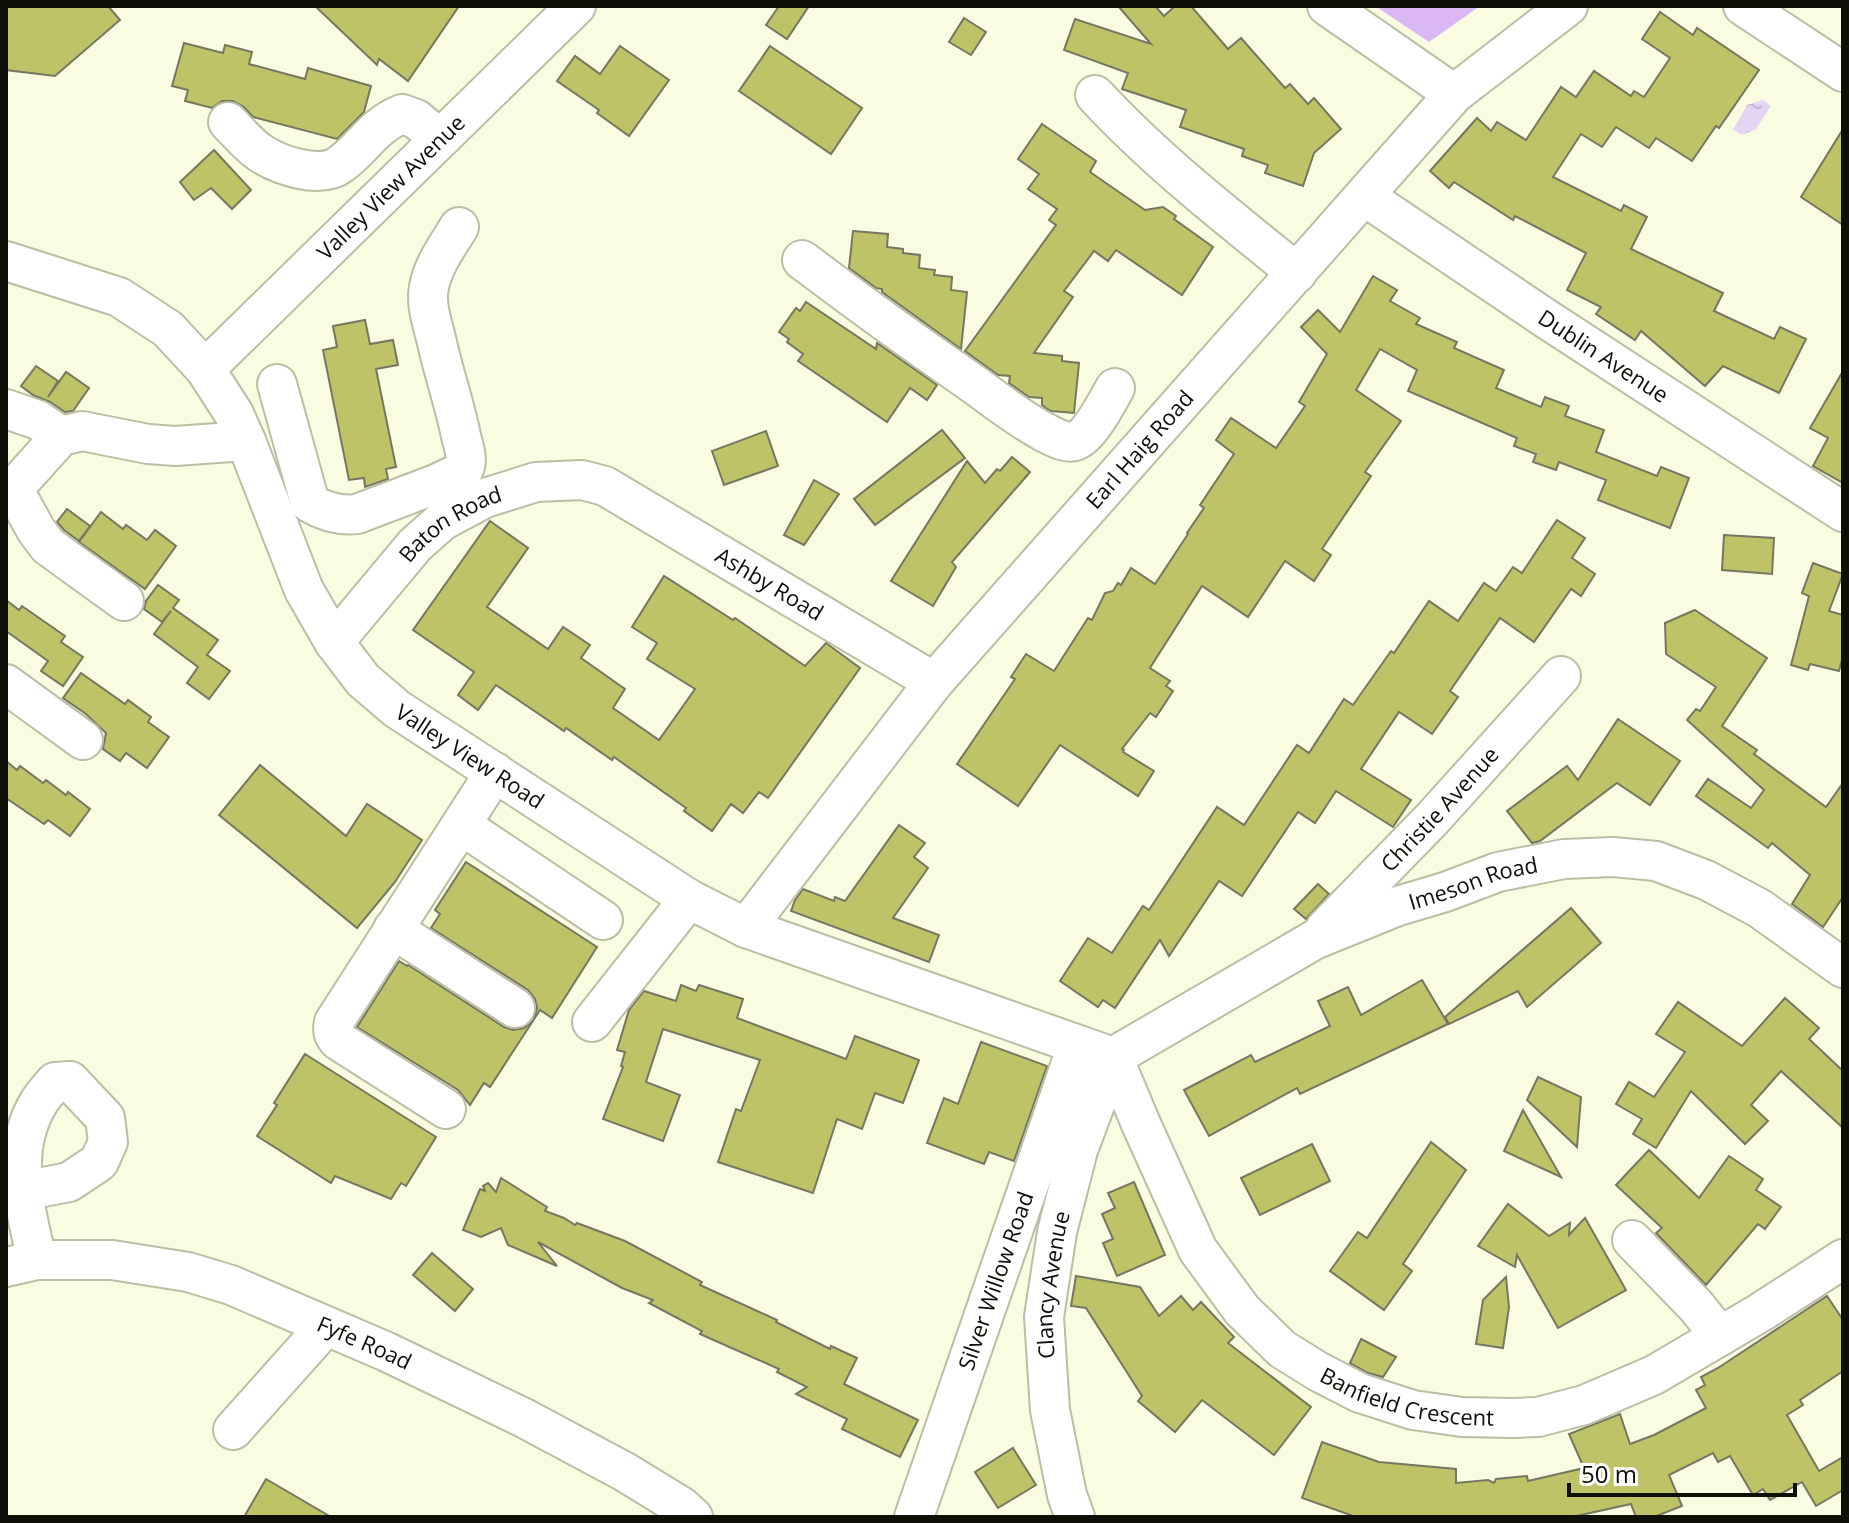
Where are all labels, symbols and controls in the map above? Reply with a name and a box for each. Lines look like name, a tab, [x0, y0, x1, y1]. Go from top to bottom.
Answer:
street label: Valley View Avenue	[310, 107, 471, 266]
street label: Dublin Avenue	[1533, 302, 1675, 409]
street label: Earl Haig Road	[1078, 383, 1199, 515]
street label: Baton Road	[391, 478, 505, 568]
street label: Ashby Road	[711, 539, 830, 627]
street label: Valley View Road	[390, 696, 551, 815]
street label: Christie Avenue	[1373, 739, 1505, 877]
street label: Imeson Road	[1405, 849, 1540, 916]
street label: Silver Willow Road	[950, 1187, 1040, 1374]
street label: Clancy Avenue	[1028, 1207, 1076, 1360]
street label: Fyfe Road	[313, 1308, 417, 1376]
street label: Banfield Crescent	[1316, 1359, 1494, 1432]
scale bar	[1569, 1447, 1795, 1497]
text: 50 m	[1581, 1457, 1637, 1490]

